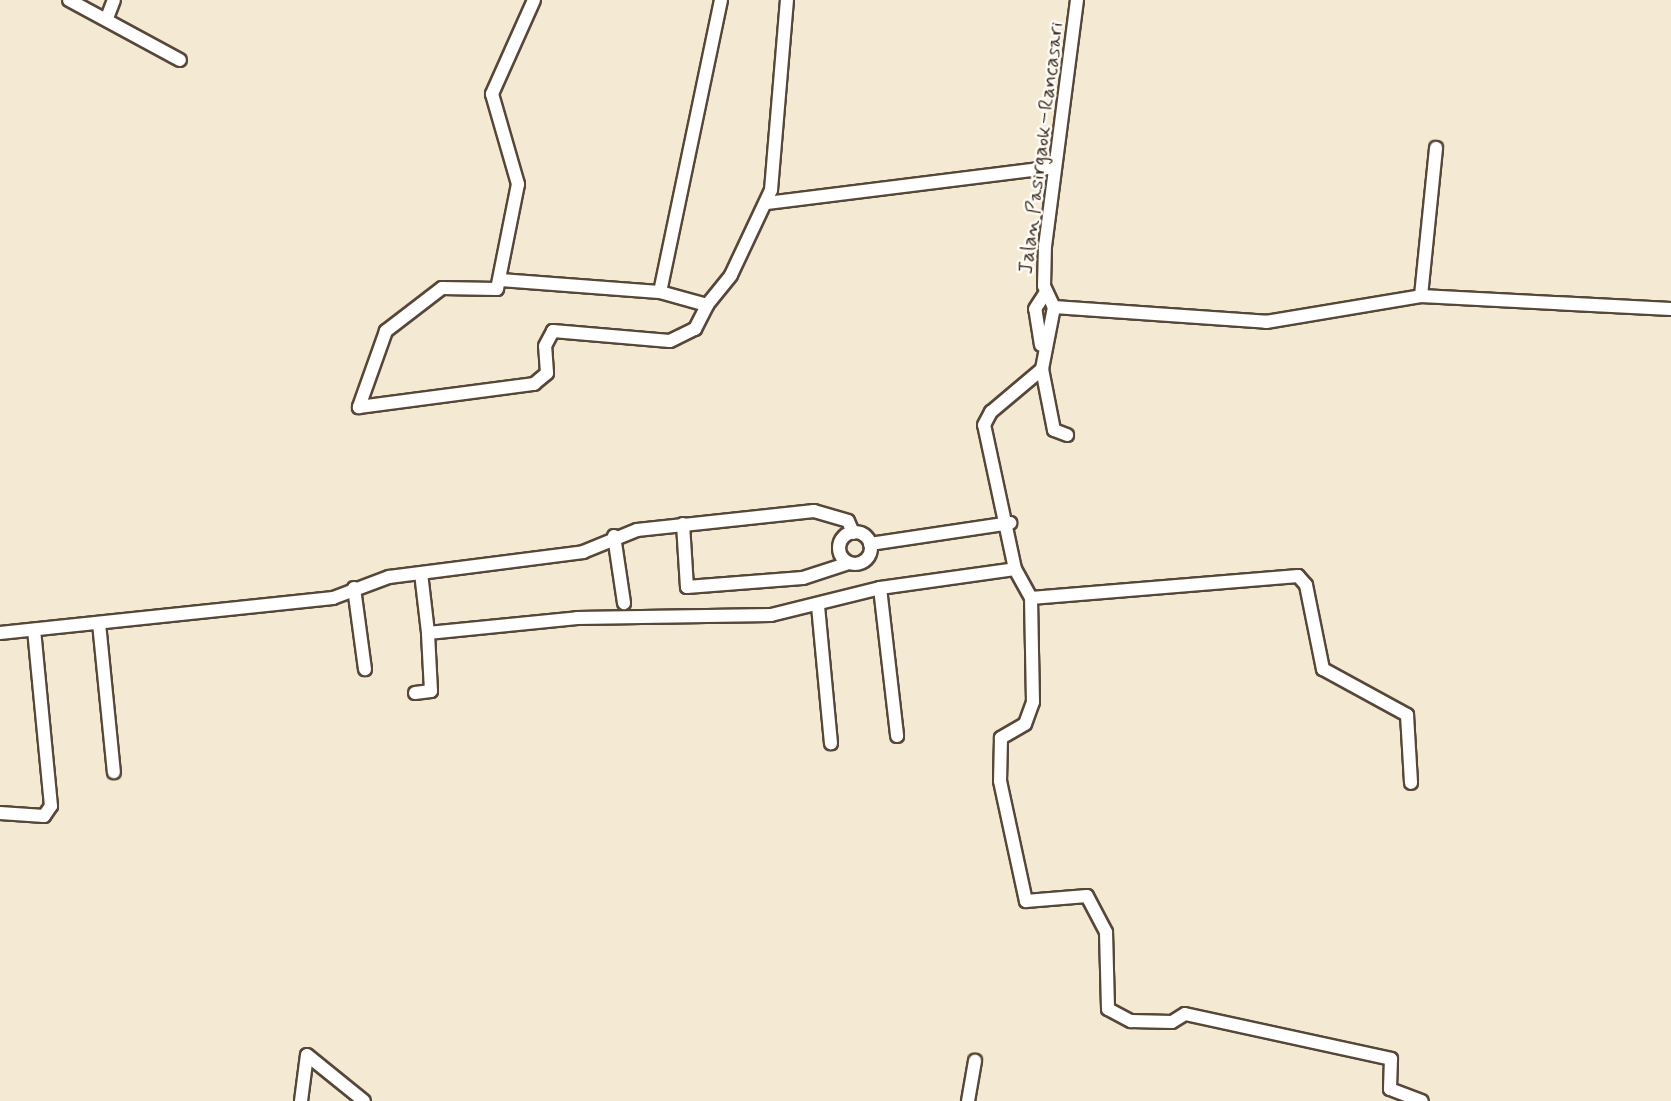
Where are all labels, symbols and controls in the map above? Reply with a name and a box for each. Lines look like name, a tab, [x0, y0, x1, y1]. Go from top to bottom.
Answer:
street label: Jalan Pasirgaok–Rancasari	[1013, 20, 1069, 276]

